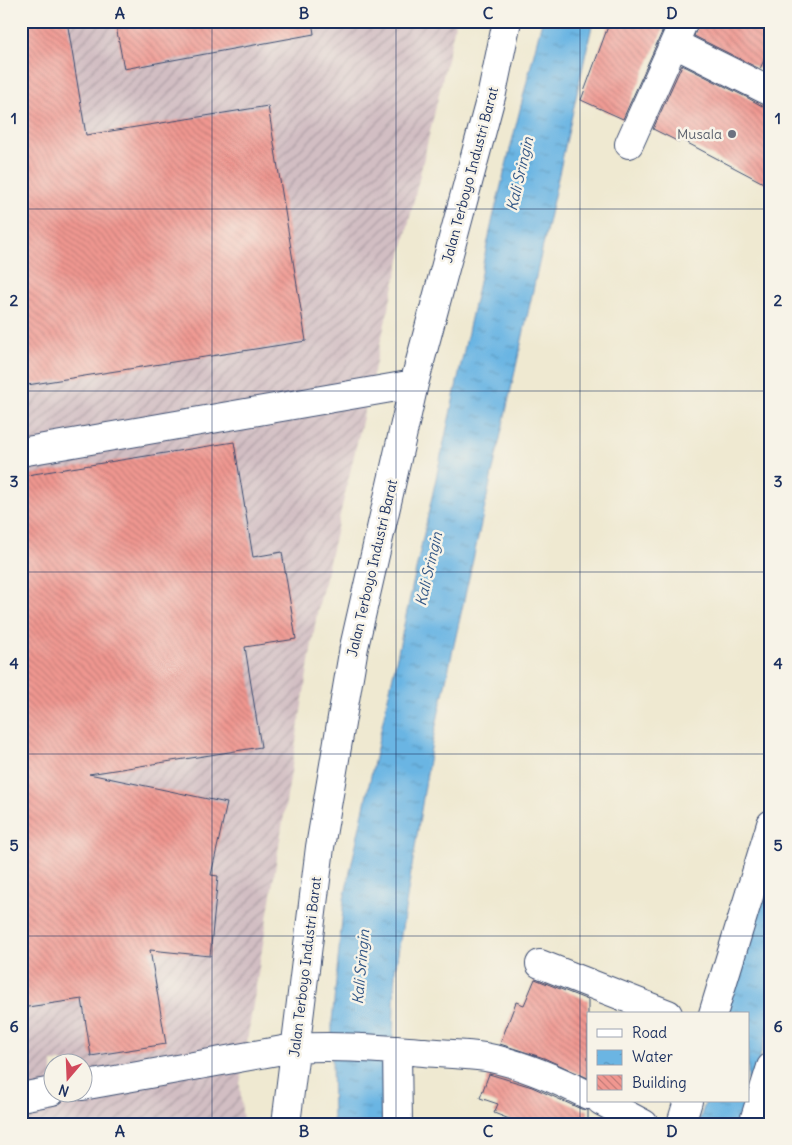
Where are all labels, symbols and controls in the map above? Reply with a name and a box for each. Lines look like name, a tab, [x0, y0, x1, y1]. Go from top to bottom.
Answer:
text: A	[115, 3, 125, 23]
text: B	[299, 3, 310, 23]
text: C	[483, 3, 494, 23]
text: D	[666, 3, 678, 23]
street label: Jalan Terboyo Industri Barat	[438, 85, 502, 265]
text: 1	[11, 108, 17, 128]
text: 1	[775, 108, 781, 128]
place label: Musala	[677, 125, 722, 143]
marker: Musala	[726, 128, 738, 140]
water label: Kali Sringin	[502, 135, 537, 213]
text: 2	[10, 290, 19, 310]
text: 2	[774, 290, 783, 310]
text: 3	[9, 471, 19, 491]
text: 3	[773, 471, 783, 491]
street label: Jalan Terboyo Industri Barat	[343, 477, 401, 658]
water label: Kali Sringin	[411, 530, 446, 608]
text: 4	[9, 653, 19, 673]
text: 4	[773, 653, 783, 673]
text: 5	[9, 835, 19, 855]
text: 5	[773, 835, 783, 855]
street label: Jalan Terboyo Industri Barat	[285, 876, 325, 1058]
water label: Kali Sringin	[348, 928, 373, 1005]
legend	[587, 1012, 750, 1102]
text: 6	[9, 1016, 19, 1036]
text: 6	[773, 1016, 783, 1036]
text: Road	[632, 1023, 667, 1042]
text: Water	[632, 1047, 673, 1066]
north arrow	[42, 1052, 92, 1102]
text: Building	[632, 1073, 687, 1092]
text: N	[56, 1080, 71, 1100]
text: A	[115, 1121, 125, 1141]
text: B	[299, 1121, 310, 1141]
text: C	[483, 1121, 494, 1141]
text: D	[666, 1121, 678, 1141]

